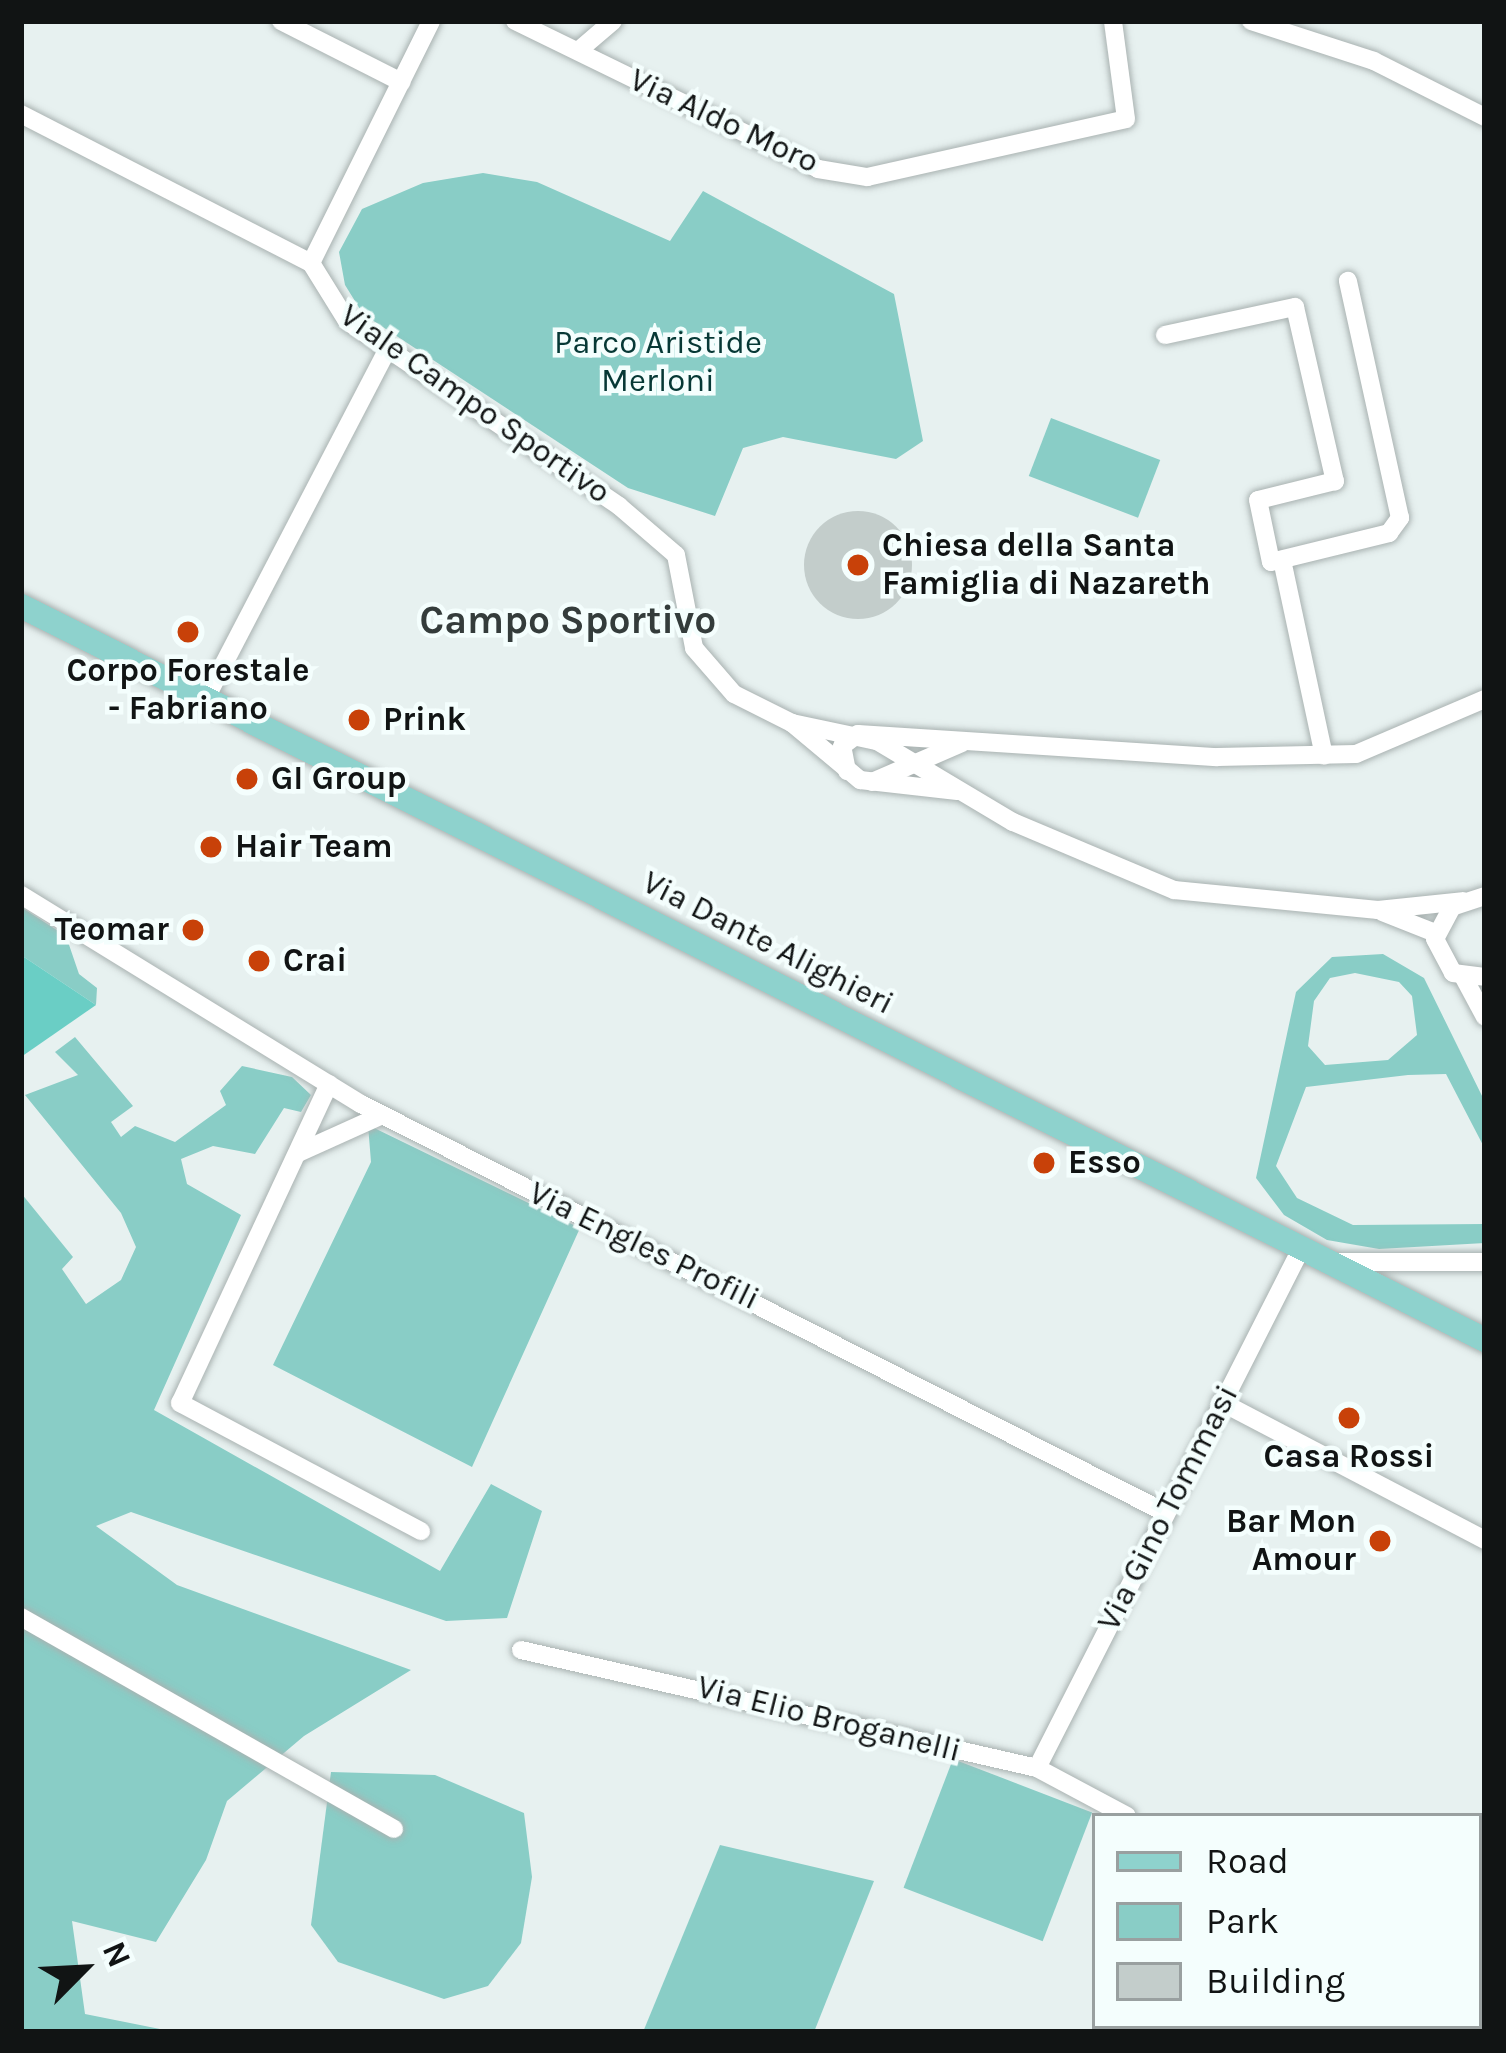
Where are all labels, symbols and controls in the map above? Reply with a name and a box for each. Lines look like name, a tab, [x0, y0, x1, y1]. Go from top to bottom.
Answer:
street label: Via Aldo Moro	[623, 60, 825, 182]
street label: Viale Campo Sportivo	[332, 296, 618, 512]
park label: Parco Aristide Merloni	[554, 323, 762, 401]
place label: Chiesa della Santa Famiglia di Nazareth	[882, 526, 1210, 604]
marker: Chiesa della Santa Famiglia di Nazareth	[845, 552, 871, 578]
district label: Campo Sportivo	[420, 597, 716, 643]
marker: Corpo Forestale - Fabriano	[175, 619, 201, 645]
place label: Corpo Forestale - Fabriano	[66, 651, 310, 729]
place label: Prink	[383, 700, 466, 740]
marker: Prink	[346, 707, 372, 733]
place label: GI Group	[271, 759, 407, 799]
marker: GI Group	[234, 766, 260, 792]
place label: Hair Team	[235, 827, 393, 867]
marker: Hair Team	[198, 834, 224, 860]
street label: Via Dante Alighieri	[636, 863, 900, 1023]
place label: Teomar	[54, 910, 169, 950]
marker: Teomar	[180, 917, 206, 943]
place label: Crai	[283, 941, 347, 981]
marker: Crai	[246, 948, 272, 974]
place label: Esso	[1068, 1143, 1141, 1183]
marker: Esso	[1031, 1150, 1057, 1176]
street label: Via Engles Profili	[522, 1173, 766, 1319]
street label: Via Gino Tommasi	[1089, 1379, 1247, 1637]
marker: Casa Rossi	[1336, 1405, 1362, 1431]
place label: Casa Rossi	[1264, 1437, 1434, 1477]
place label: Bar Mon Amour	[1226, 1502, 1356, 1580]
marker: Bar Mon Amour	[1367, 1528, 1393, 1554]
street label: Via Elio Broganelli	[693, 1667, 965, 1771]
legend	[1092, 1813, 1482, 2029]
text: Road	[1206, 1840, 1289, 1882]
text: Park	[1206, 1900, 1279, 1942]
north arrow	[24, 1909, 144, 2029]
text: N	[95, 1936, 139, 1973]
text: Building	[1206, 1960, 1345, 2002]

